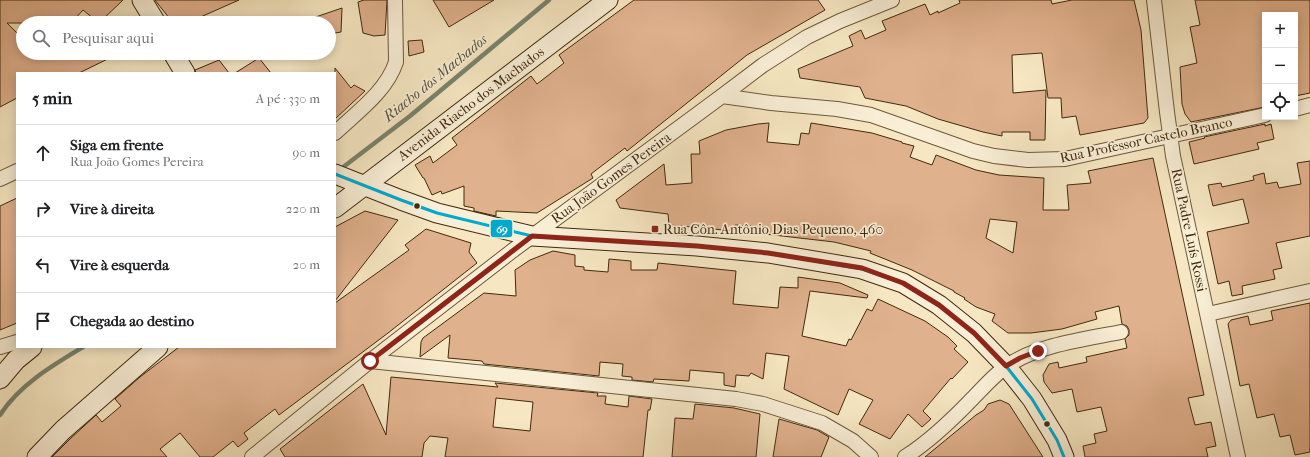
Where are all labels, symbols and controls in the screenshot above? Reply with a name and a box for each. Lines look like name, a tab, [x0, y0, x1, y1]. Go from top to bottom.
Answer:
map controls	[1262, 12, 1298, 120]
button: +	[1262, 12, 1298, 48]
search box	[16, 16, 336, 60]
icon: search	[30, 27, 52, 49]
text: Pesquisar aqui	[62, 29, 154, 47]
water label: Riacho dos Machados	[379, 30, 491, 126]
street label: Avenida Riacho dos Machados	[394, 43, 548, 165]
button: −	[1262, 48, 1298, 84]
button: locate	[1262, 84, 1298, 120]
text: 5 min	[32, 88, 72, 108]
text: A pé · 330 m	[256, 91, 320, 106]
street label: Rua Professor Castelo Branco	[1058, 113, 1234, 167]
street label: Rua João Gomes Pereira	[548, 128, 675, 227]
text: Siga em frente	[70, 136, 163, 154]
icon: ahead	[32, 142, 54, 164]
text: 90 m	[292, 145, 320, 160]
text: Rua João Gomes Pereira	[70, 154, 204, 169]
street label: Rua Padre Luís Rossi	[1168, 167, 1210, 293]
icon: right	[32, 198, 54, 220]
text: Vire à direita	[70, 200, 154, 218]
text: 220 m	[286, 201, 320, 216]
unlabelled marker	[412, 201, 422, 211]
line badge: 69	[490, 219, 513, 238]
place label: Rua Côn. Antônio Dias Pequeno, 460	[663, 221, 883, 238]
text: 69	[496, 223, 508, 236]
marker: Rua Côn. Antônio Dias Pequeno, 460	[650, 224, 660, 234]
icon: left	[32, 254, 54, 276]
text: Vire à esquerda	[70, 256, 169, 274]
text: 20 m	[293, 257, 320, 272]
icon: arrive	[32, 310, 54, 332]
text: Chegada ao destino	[70, 312, 194, 330]
route end	[1029, 342, 1047, 360]
route start	[361, 352, 379, 370]
unlabelled marker	[1042, 419, 1052, 429]

